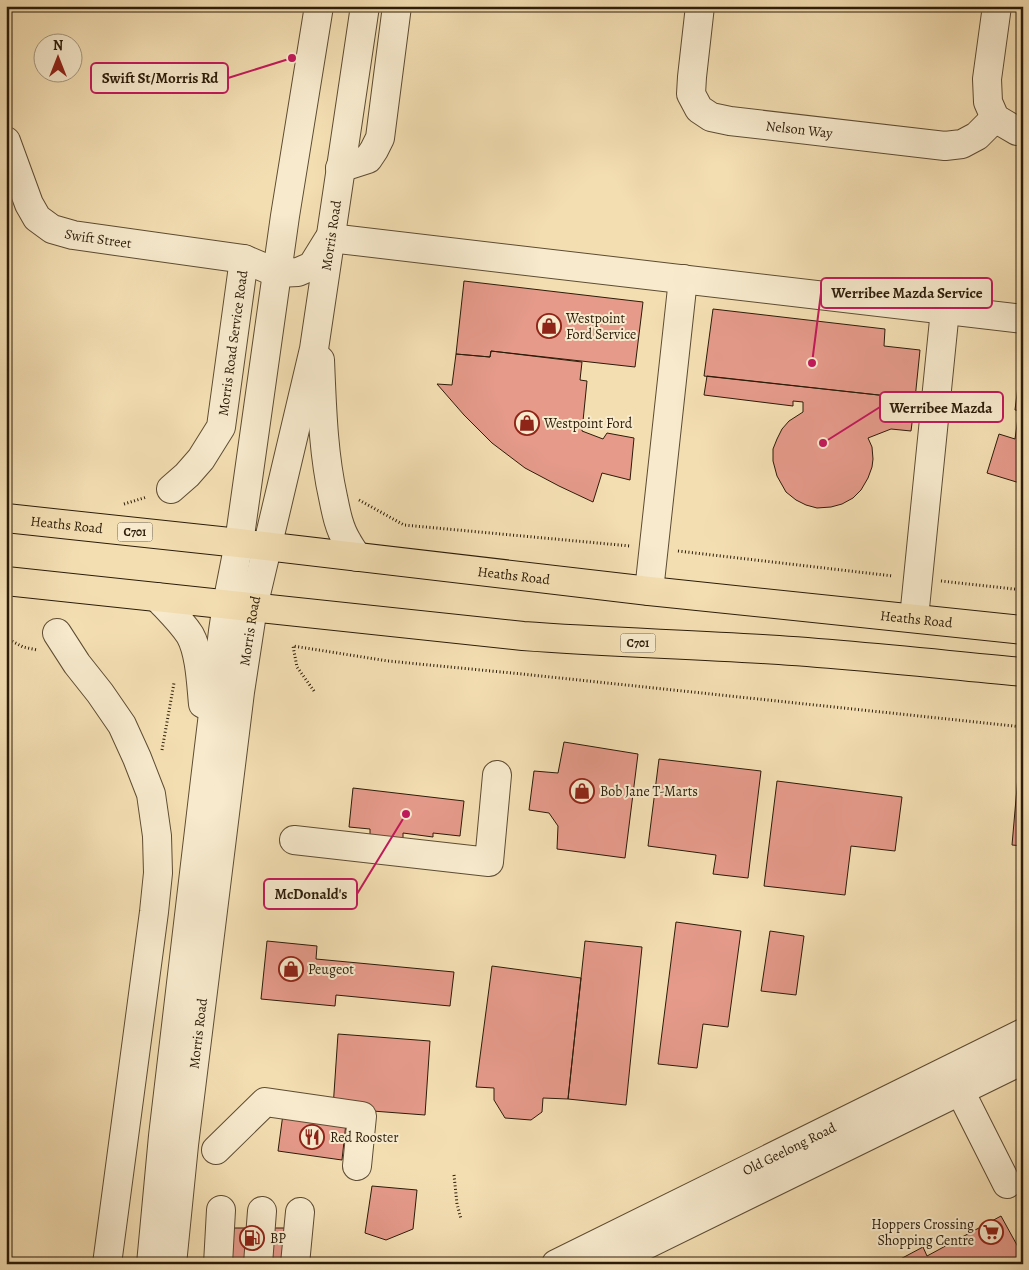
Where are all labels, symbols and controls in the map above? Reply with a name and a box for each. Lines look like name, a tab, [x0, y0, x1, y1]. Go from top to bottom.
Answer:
north arrow	[32, 32, 82, 82]
text: N	[53, 36, 63, 55]
callout: Swift St/Morris Rd	[91, 63, 228, 93]
text: Swift St/Morris Rd	[102, 68, 219, 88]
street label: Nelson Way	[765, 116, 834, 143]
street label: Morris Road	[317, 199, 346, 272]
street label: Swift Street	[62, 224, 133, 253]
street label: Morris Road Service Road	[214, 269, 252, 417]
callout: Werribee Mazda Service	[821, 278, 992, 308]
text: Werribee Mazda Service	[830, 283, 983, 303]
place label: Westpoint Ford Service	[565, 309, 636, 344]
shop icon: Westpoint Ford Service	[536, 313, 562, 339]
callout: Werribee Mazda	[880, 392, 1003, 422]
text: Werribee Mazda	[888, 398, 993, 418]
shop icon: Westpoint Ford	[514, 410, 540, 436]
place label: Westpoint Ford	[543, 414, 633, 433]
street label: Heaths Road	[29, 512, 104, 538]
road number: C701	[118, 522, 152, 542]
street label: Heaths Road	[476, 562, 551, 589]
street label: Morris Road	[235, 593, 265, 667]
street label: Heaths Road	[879, 606, 954, 633]
road number: C701	[620, 634, 656, 652]
shop icon: Bob Jane T-Marts	[569, 778, 595, 804]
place label: Bob Jane T-Marts	[600, 782, 698, 801]
callout: McDonald's	[264, 879, 357, 909]
text: McDonald's	[275, 884, 347, 904]
shop icon: Peugeot	[278, 956, 304, 982]
place label: Peugeot	[308, 960, 354, 979]
street label: Morris Road	[185, 997, 212, 1070]
street label: Old Geelong Road	[739, 1118, 840, 1180]
restaurant icon: Red Rooster	[299, 1124, 325, 1150]
place label: Red Rooster	[330, 1128, 399, 1147]
place label: Hoppers Crossing Shopping Centre	[871, 1215, 974, 1250]
supermarket icon: Hoppers Crossing Shopping Centre	[978, 1219, 1004, 1245]
fuel station icon: BP	[239, 1225, 265, 1251]
place label: BP	[270, 1229, 286, 1248]

